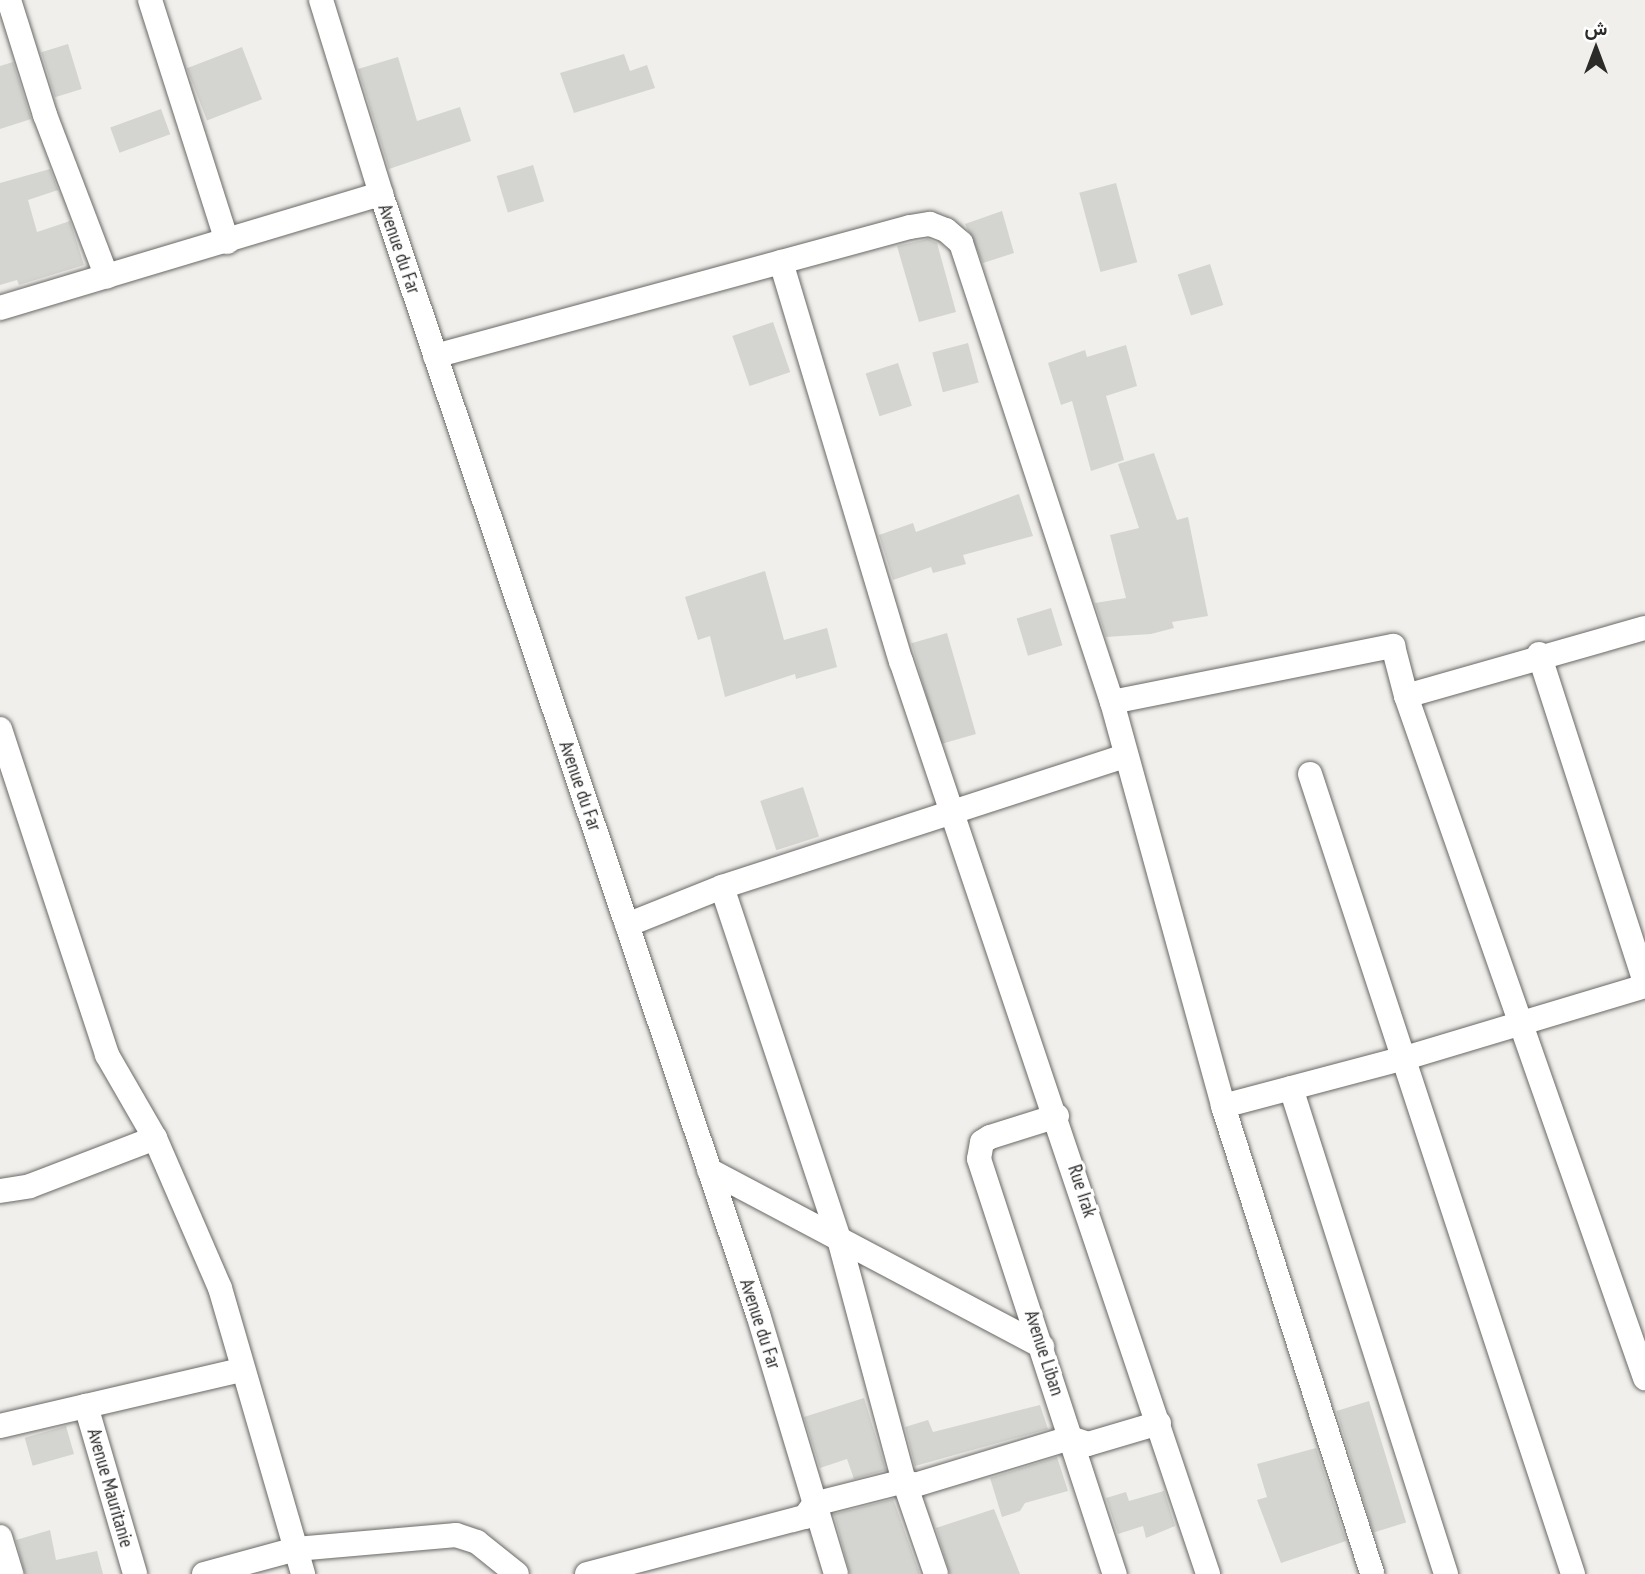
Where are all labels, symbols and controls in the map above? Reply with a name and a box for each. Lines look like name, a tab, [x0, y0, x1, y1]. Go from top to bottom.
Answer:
north arrow	[1561, 14, 1631, 84]
text: ش	[1585, 16, 1607, 40]
street label: Avenue du Far	[373, 201, 425, 297]
street label: Avenue du Far	[554, 738, 606, 834]
street label: Rue Irak	[1063, 1162, 1101, 1220]
street label: Avenue du Far	[735, 1276, 785, 1372]
street label: Avenue Liban	[1020, 1308, 1068, 1398]
street label: Avenue Mauritanie	[82, 1426, 138, 1550]

